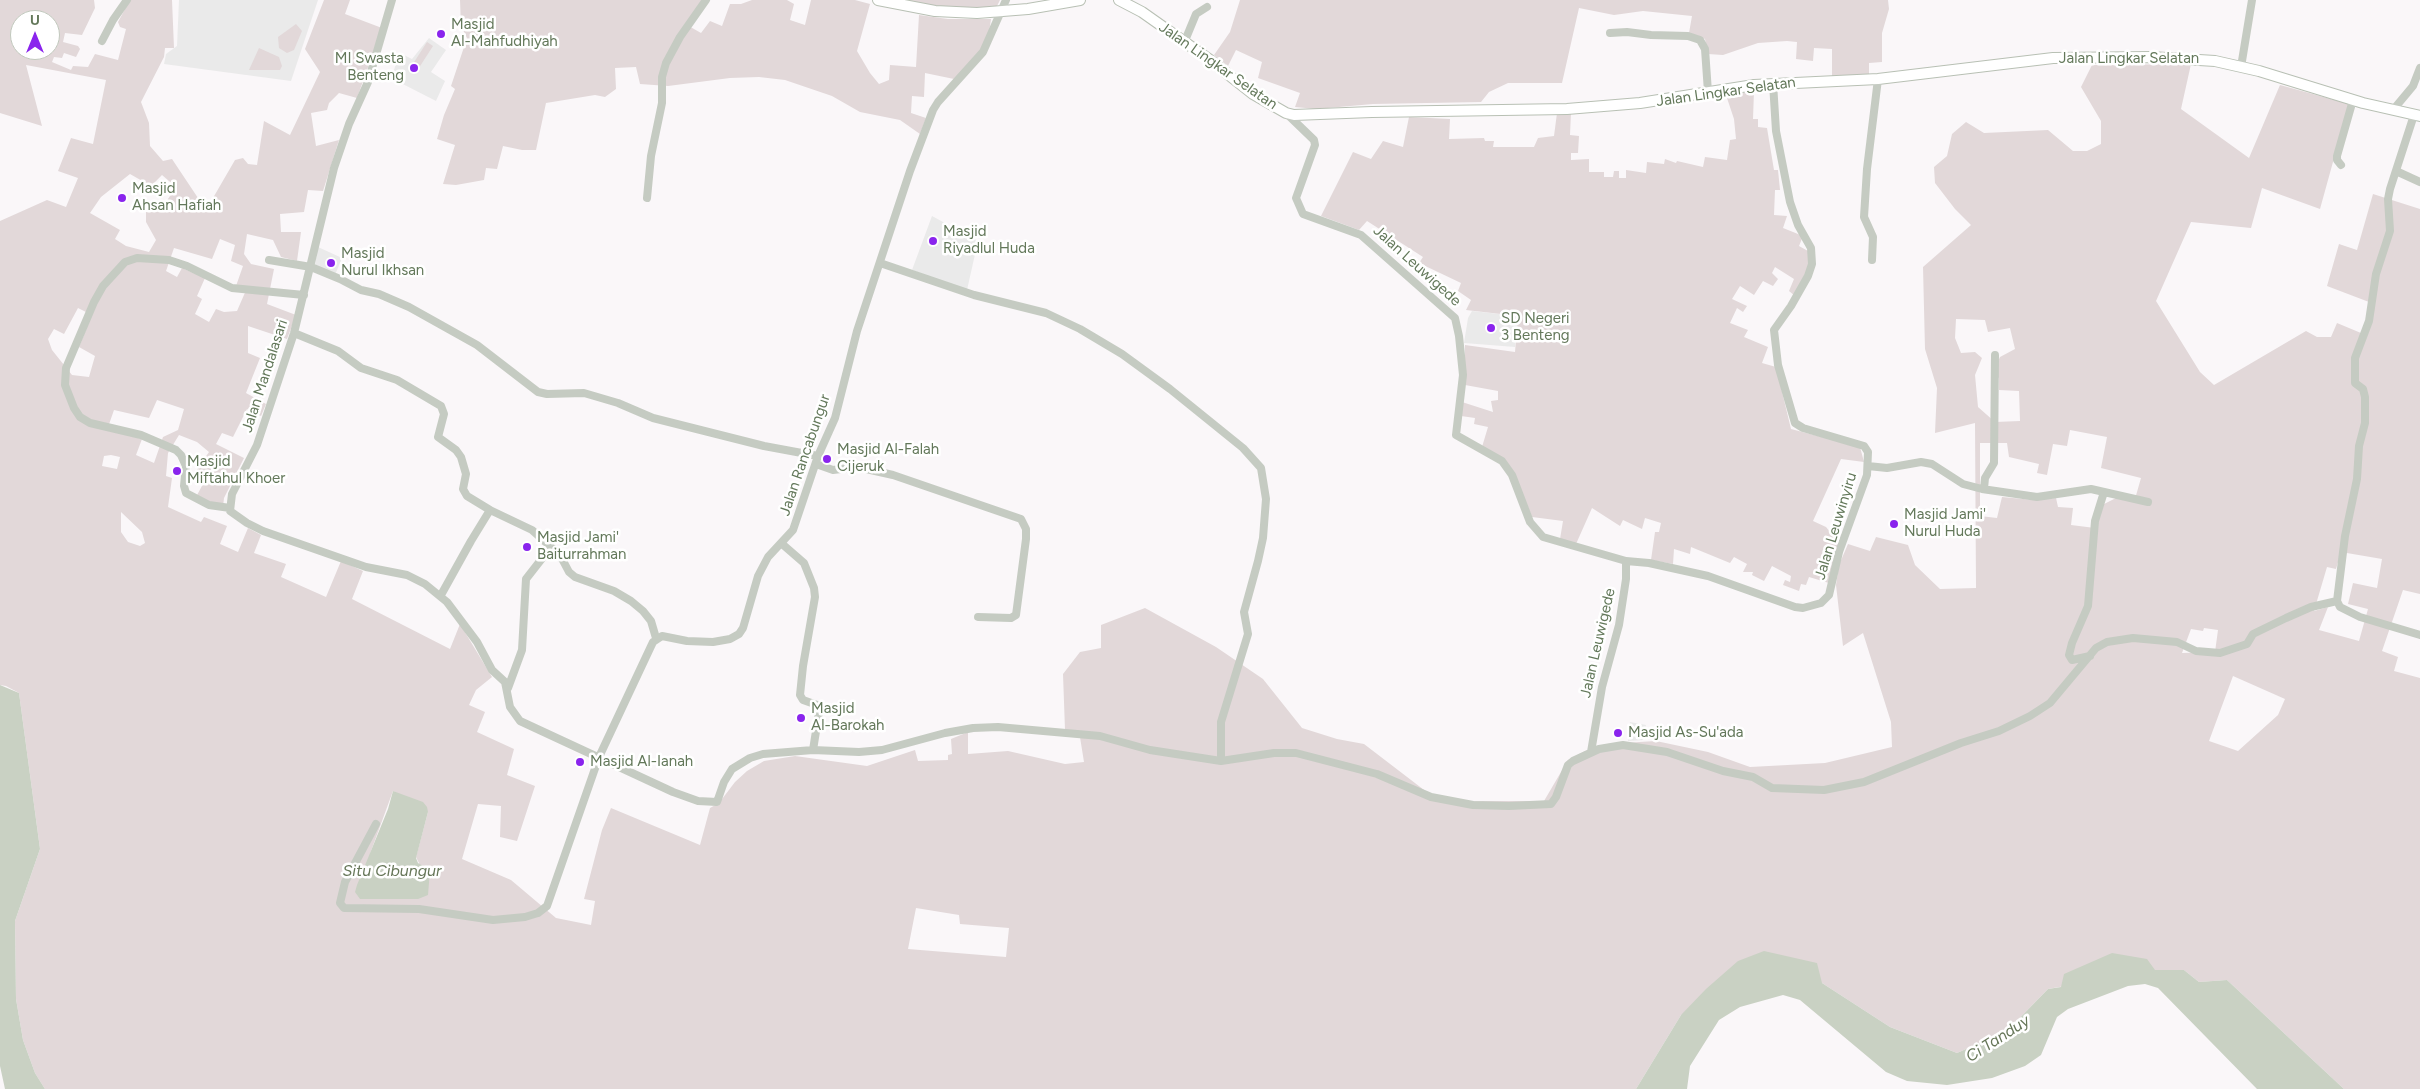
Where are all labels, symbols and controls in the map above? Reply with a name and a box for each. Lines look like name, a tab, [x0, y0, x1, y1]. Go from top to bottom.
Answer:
north arrow	[10, 10, 60, 60]
text: U	[30, 12, 40, 29]
place label: Masjid Al-Mahfudhiyah	[451, 16, 558, 51]
street label: Jalan Lingkar Selatan	[1155, 18, 1281, 114]
marker: Masjid Al-Mahfudhiyah	[435, 28, 447, 40]
place label: MI Swasta Benteng	[335, 50, 404, 85]
street label: Jalan Lingkar Selatan	[2059, 50, 2199, 68]
marker: MI Swasta Benteng	[408, 62, 420, 74]
street label: Jalan Lingkar Selatan	[1655, 73, 1797, 111]
place label: Masjid Ahsan Hafiah	[132, 180, 221, 215]
marker: Masjid Ahsan Hafiah	[116, 192, 128, 204]
street label: Jalan Leuwigede	[1369, 222, 1465, 310]
place label: Masjid Riyadlul Huda	[943, 223, 1035, 258]
marker: Masjid Riyadlul Huda	[927, 235, 939, 247]
place label: Masjid Nurul Ikhsan	[341, 245, 424, 280]
marker: Masjid Nurul Ikhsan	[325, 257, 337, 269]
place label: SD Negeri 3 Benteng	[1501, 310, 1570, 345]
street label: Jalan Mandalasari	[238, 317, 292, 435]
marker: SD Negeri 3 Benteng	[1485, 322, 1497, 334]
street label: Jalan Rancabungur	[776, 392, 834, 518]
place label: Masjid Al-Falah Cijeruk	[837, 441, 939, 476]
place label: Masjid Miftahul Khoer	[187, 453, 285, 488]
marker: Masjid Al-Falah Cijeruk	[821, 453, 833, 465]
marker: Masjid Miftahul Khoer	[171, 465, 183, 477]
street label: Jalan Leuwinyiru	[1811, 470, 1861, 582]
place label: Masjid Jami' Nurul Huda	[1904, 506, 1986, 541]
marker: Masjid Jami' Nurul Huda	[1888, 518, 1900, 530]
place label: Masjid Jami' Baiturrahman	[537, 529, 626, 564]
marker: Masjid Jami' Baiturrahman	[521, 541, 533, 553]
street label: Jalan Leuwigede	[1577, 586, 1619, 700]
place label: Masjid Al-Barokah	[811, 700, 884, 735]
marker: Masjid Al-Barokah	[795, 712, 807, 724]
place label: Masjid As-Su'ada	[1628, 724, 1743, 742]
marker: Masjid As-Su'ada	[1612, 727, 1624, 739]
place label: Masjid Al-Ianah	[590, 753, 693, 771]
marker: Masjid Al-Ianah	[574, 756, 586, 768]
water label: Situ Cibungur	[343, 861, 441, 881]
water label: Ci Tanduy	[1963, 1011, 2033, 1067]

